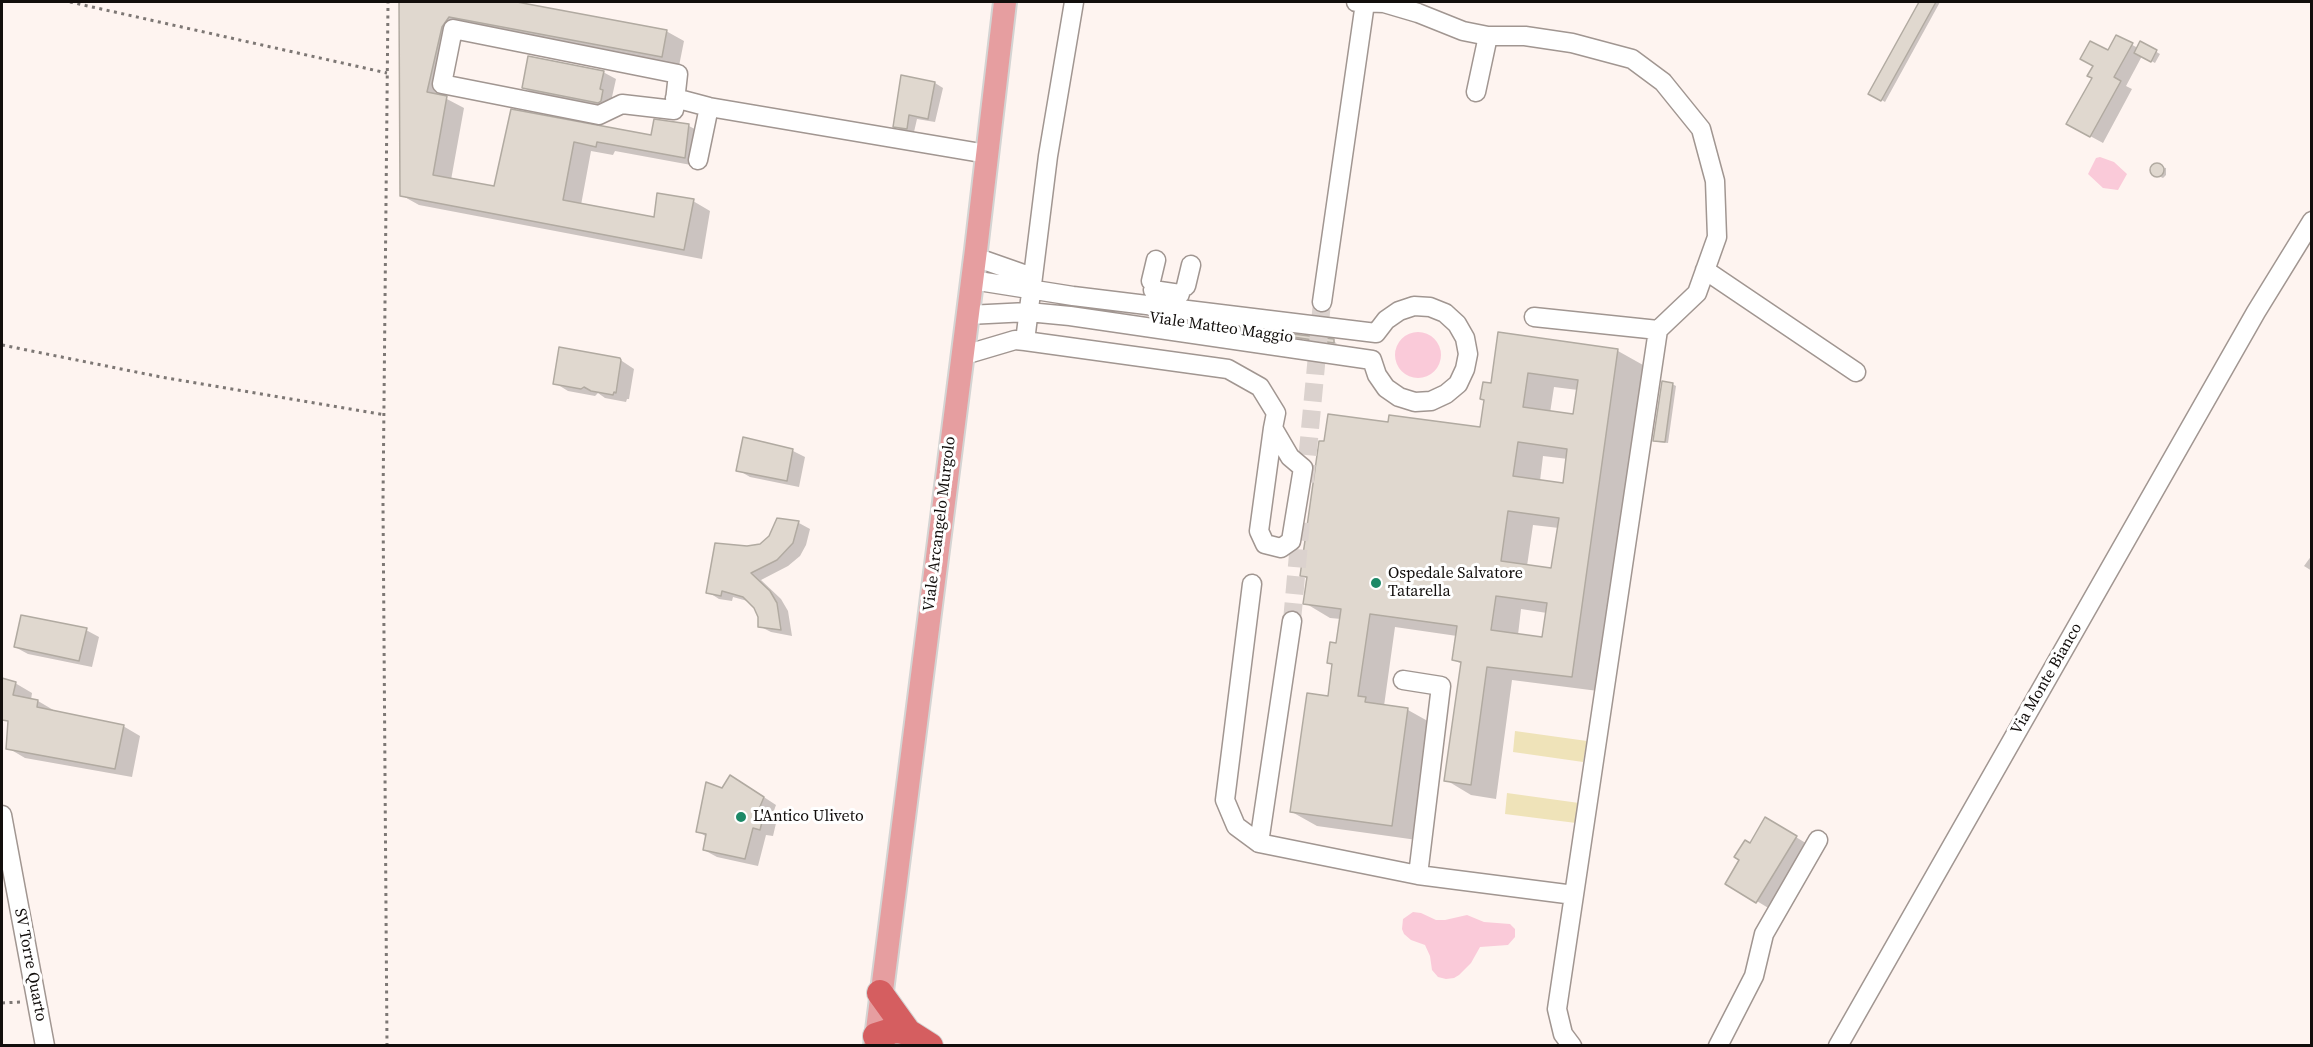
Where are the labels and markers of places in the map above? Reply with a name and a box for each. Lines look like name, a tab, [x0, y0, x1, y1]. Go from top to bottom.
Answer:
place label: Ospedale Salvatore Tatarella	[1388, 564, 1523, 602]
marker: Ospedale Salvatore Tatarella	[1369, 576, 1383, 590]
place label: L'Antico Uliveto	[753, 807, 864, 827]
marker: L'Antico Uliveto	[734, 810, 748, 824]

